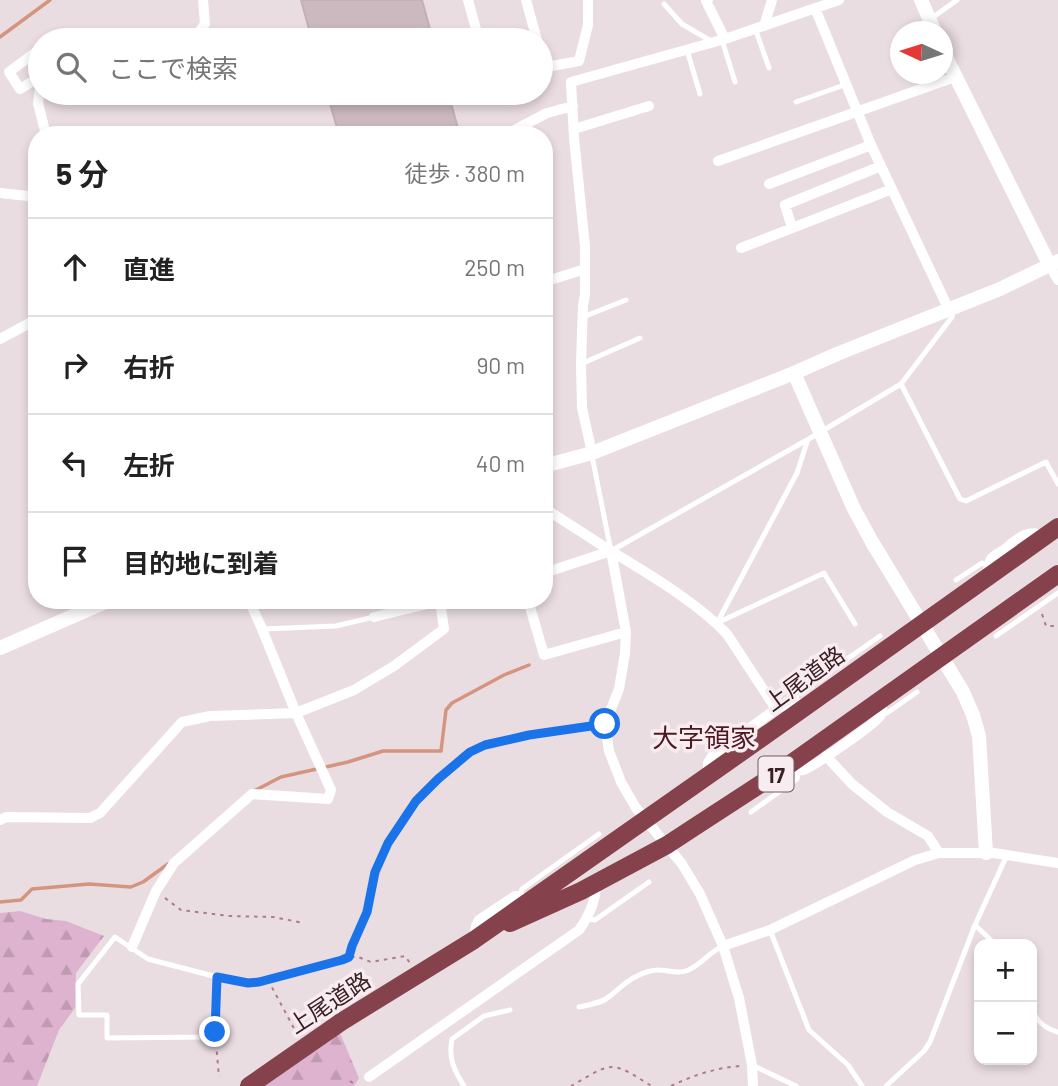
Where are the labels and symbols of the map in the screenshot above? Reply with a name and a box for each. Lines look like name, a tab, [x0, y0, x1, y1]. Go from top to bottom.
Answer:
north arrow	[890, 21, 953, 84]
street label: 上尾道路	[759, 640, 849, 716]
route start	[589, 708, 620, 739]
district label: 大字領家	[652, 721, 756, 752]
road number: 17	[758, 756, 794, 792]
street label: 上尾道路	[283, 965, 375, 1039]
route end	[199, 1016, 230, 1047]

